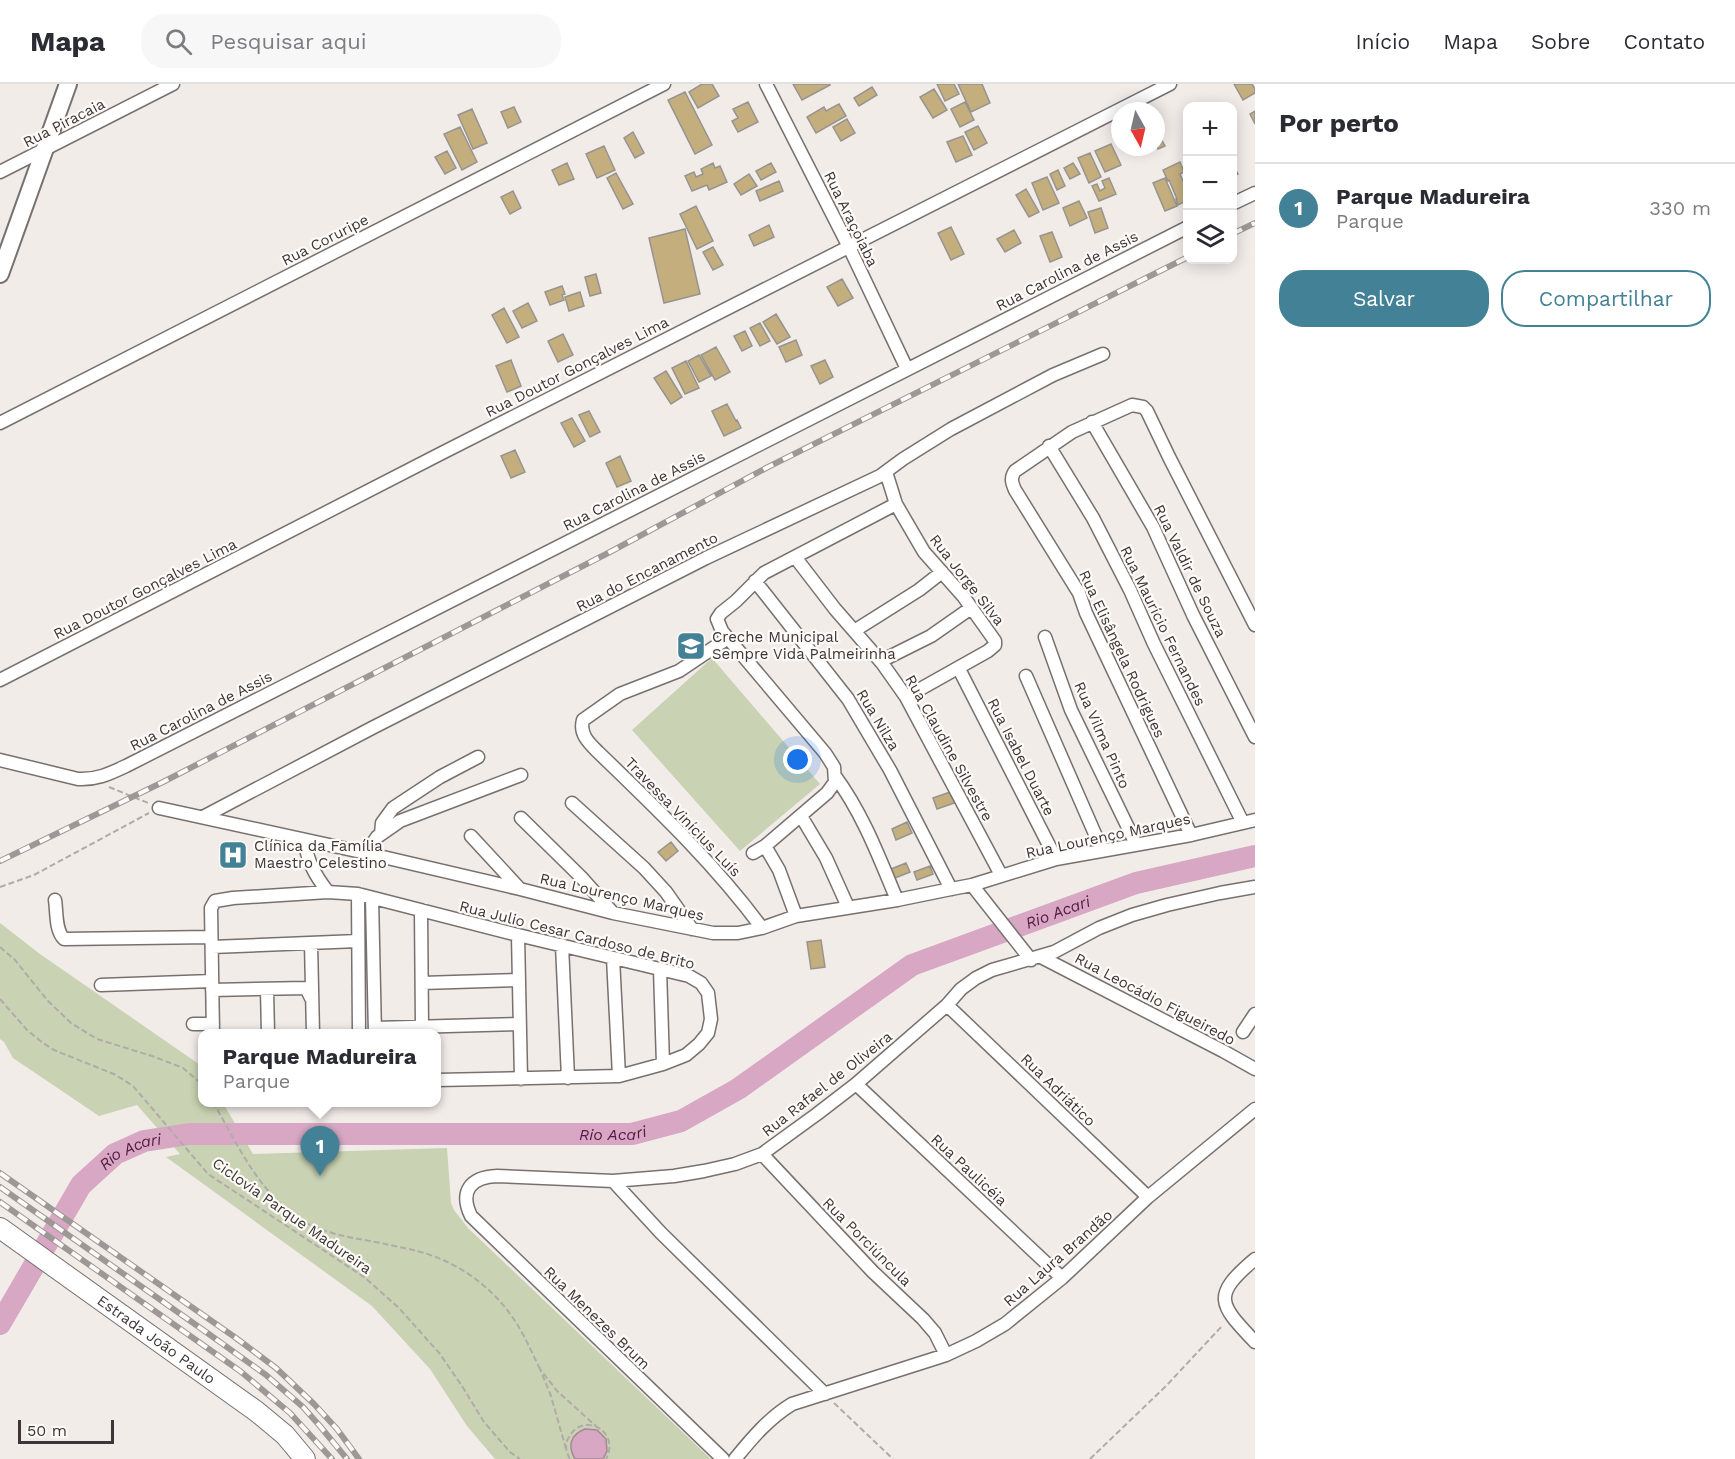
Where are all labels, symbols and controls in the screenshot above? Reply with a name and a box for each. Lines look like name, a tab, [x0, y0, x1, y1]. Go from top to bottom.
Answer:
search box	[141, 14, 561, 68]
text: Mapa	[30, 25, 105, 58]
icon: search	[162, 25, 195, 58]
text: Pesquisar aqui	[210, 29, 367, 54]
text: Início	[1355, 29, 1410, 54]
text: Mapa	[1443, 29, 1498, 54]
text: Sobre	[1531, 29, 1590, 54]
text: Contato	[1623, 29, 1705, 54]
street label: Rua Piracaia	[20, 94, 108, 151]
north arrow	[1111, 102, 1165, 156]
map controls	[1183, 102, 1237, 264]
button: +	[1183, 102, 1237, 156]
text: Por perto	[1279, 108, 1399, 138]
button: −	[1183, 156, 1237, 210]
street label: Rua Araçoiaba	[820, 168, 882, 270]
text: Parque Madureira	[1336, 184, 1530, 209]
text: 1	[1294, 196, 1303, 220]
text: 330 m	[1649, 196, 1711, 220]
text: Parque	[1336, 209, 1404, 233]
street label: Rua Coruripe	[279, 210, 371, 270]
button: layers	[1183, 210, 1237, 264]
street label: Rua Carolina de Assis	[993, 227, 1141, 315]
button: Salvar	[1279, 270, 1489, 327]
button: Compartilhar	[1501, 270, 1711, 327]
street label: Rua Doutor Gonçalves Lima	[482, 313, 672, 421]
street label: Rua Carolina de Assis	[560, 447, 708, 535]
street label: Rua Valdir de Souza	[1150, 502, 1230, 641]
street label: Rua do Encanamento	[573, 528, 721, 616]
street label: Rua Jorge Silva	[926, 531, 1008, 630]
street label: Rua Doutor Gonçalves Lima	[50, 535, 240, 643]
street label: Rua Maurício Fernandes	[1116, 543, 1210, 709]
street label: Rua Elisângela Rodrigues	[1075, 567, 1169, 741]
place label: Creche Municipal Sempre Vida Palmeirinha	[712, 628, 896, 663]
school or university icon: Creche Municipal Sempre Vida Palmeirinha	[675, 630, 707, 662]
street label: Rua Carolina de Assis	[127, 667, 275, 755]
street label: Rua Claudine Silvestre	[901, 672, 997, 824]
street label: Rua Vilma Pinto	[1070, 679, 1134, 791]
street label: Rua Nilza	[853, 686, 904, 754]
street label: Rua Isabel Duarte	[984, 695, 1058, 819]
your location	[783, 745, 812, 774]
street label: Travessa Vinícius Luís	[621, 754, 745, 880]
street label: Rua Lourenço Marques	[1024, 810, 1192, 862]
place label: Clínica da Família Maestro Celestino	[254, 837, 387, 872]
hospital icon: Clínica da Família Maestro Celestino	[217, 839, 249, 871]
street label: Rua Lourenço Marques	[538, 869, 706, 925]
water label: Rio Acari	[1023, 891, 1093, 932]
street label: Rua Julio Cesar Cardoso de Brito	[457, 897, 697, 973]
street label: Rua Leocádio Figueiredo	[1072, 949, 1238, 1049]
street label: Rua Rafael de Oliveira	[758, 1027, 896, 1140]
popup	[198, 1029, 441, 1107]
text: Parque Madureira	[223, 1044, 416, 1069]
street label: Rua Adriático	[1017, 1050, 1099, 1130]
text: Parque	[223, 1069, 290, 1093]
water label: Rio Acari	[579, 1121, 649, 1144]
pin: 1	[300, 1126, 340, 1176]
water label: Rio Acari	[95, 1129, 163, 1174]
street label: Rua Paulicéia	[927, 1130, 1011, 1210]
street label: Ciclovia Parque Madureira	[209, 1154, 375, 1278]
street label: Rua Porciúncula	[819, 1194, 915, 1290]
street label: Rua Laura Brandão	[1000, 1206, 1116, 1310]
street label: Rua Menezes Brum	[540, 1263, 654, 1373]
street label: Estrada João Paulo	[94, 1291, 219, 1388]
scale bar	[18, 1417, 114, 1444]
text: 50 m	[27, 1421, 67, 1440]

